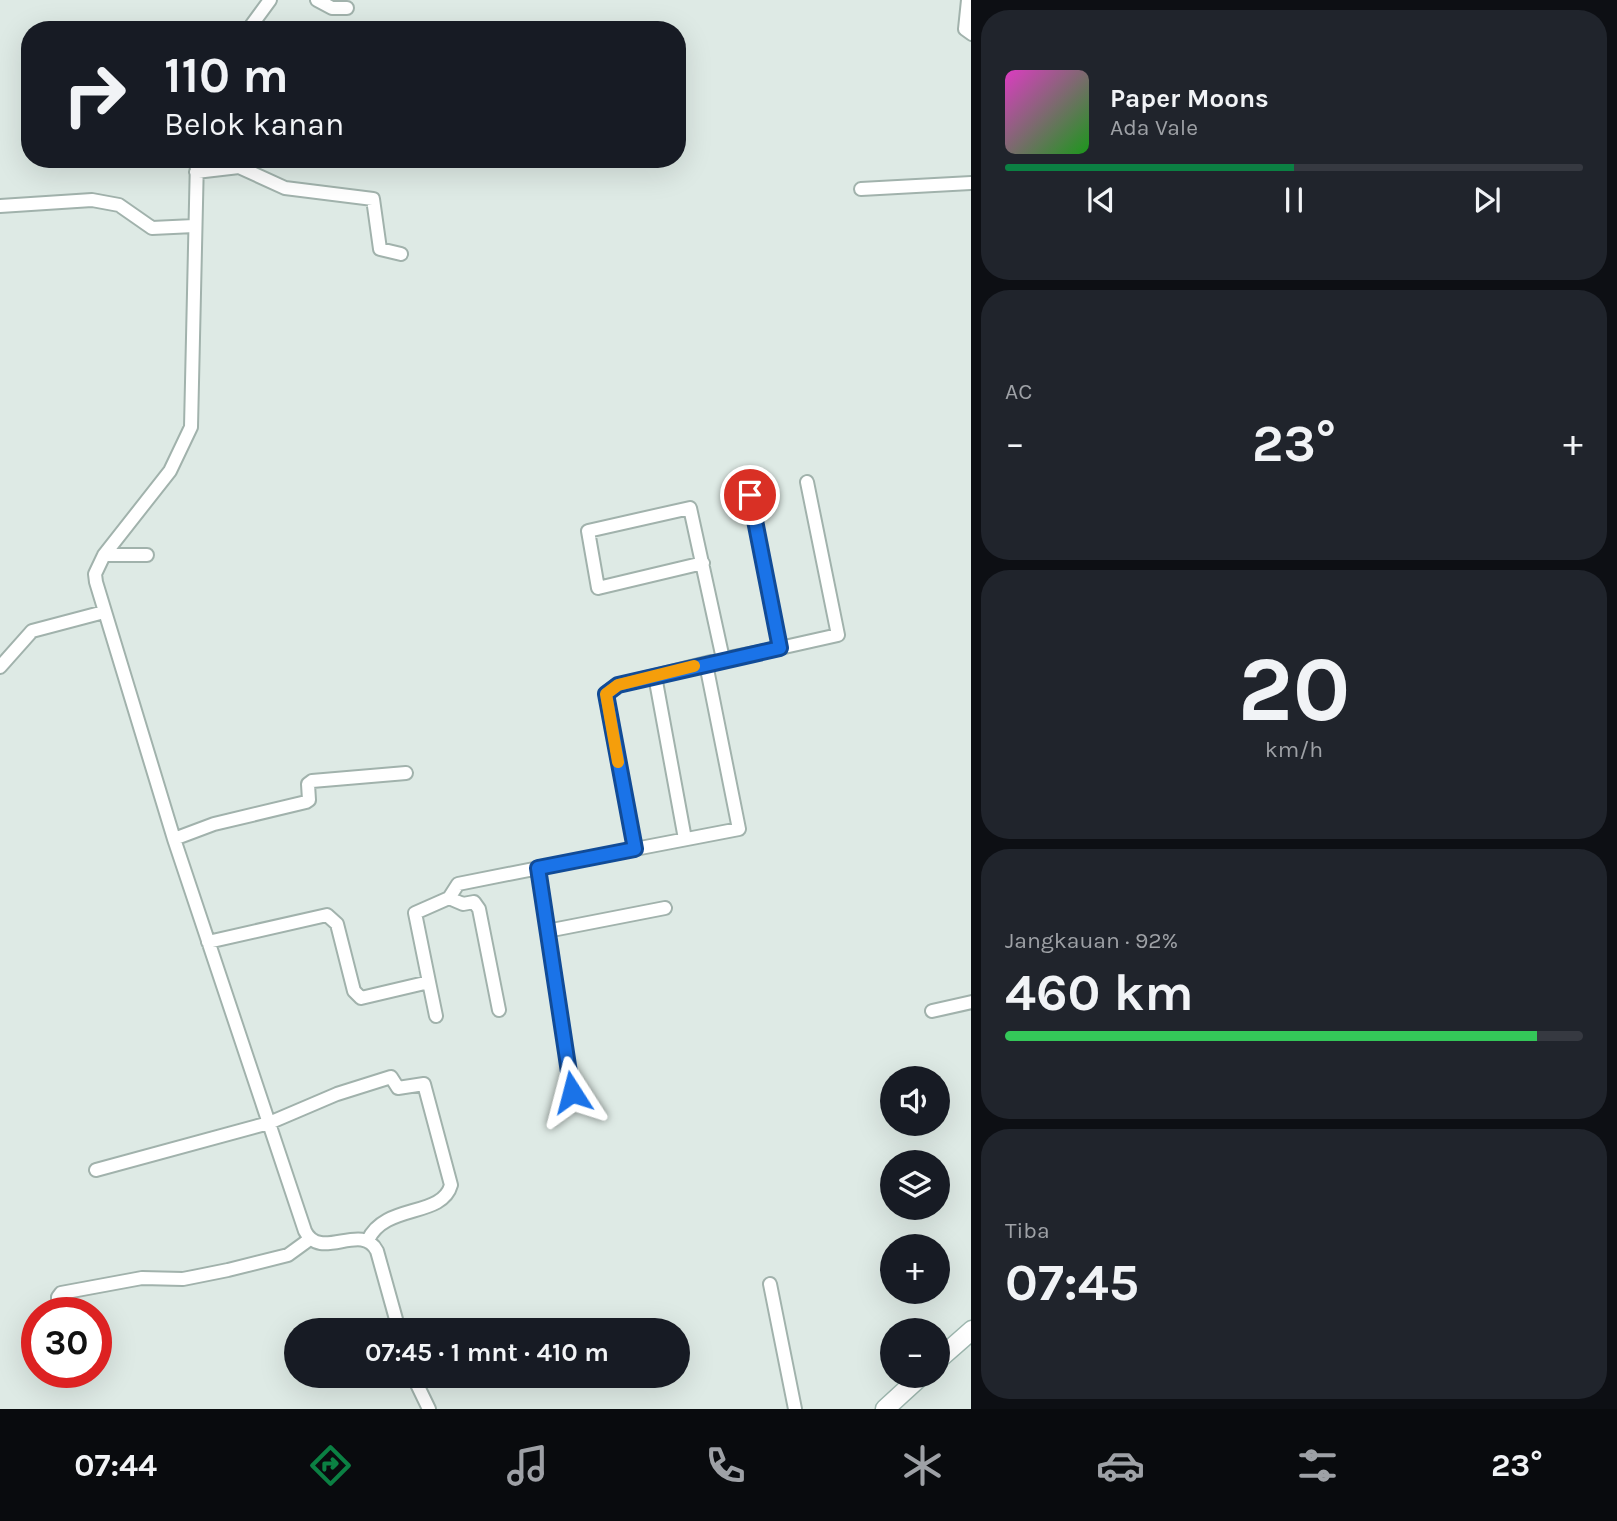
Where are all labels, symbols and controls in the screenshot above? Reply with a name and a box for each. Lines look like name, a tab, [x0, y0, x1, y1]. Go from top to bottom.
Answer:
text: 110 m	[164, 47, 289, 104]
icon: right	[49, 49, 140, 140]
text: Paper Moons	[1110, 83, 1269, 114]
text: Belok kanan	[164, 106, 344, 143]
text: Ada Vale	[1110, 114, 1198, 141]
icon: previous	[1082, 181, 1120, 219]
icon: pause	[1275, 181, 1313, 219]
icon: next	[1468, 181, 1506, 219]
text: AC	[1005, 378, 1032, 405]
text: 23°	[1252, 413, 1336, 474]
text: −	[1005, 421, 1025, 466]
text: +	[1563, 421, 1583, 466]
pin	[720, 465, 780, 525]
icon: arrive	[731, 476, 769, 514]
text: 20	[1238, 637, 1350, 743]
text: km/h	[1265, 736, 1323, 763]
text: Jangkauan · 92%	[1005, 927, 1178, 954]
text: 460 km	[1005, 962, 1194, 1023]
position arrow	[535, 1055, 609, 1129]
map controls	[880, 1066, 950, 1388]
button: sound	[880, 1066, 950, 1136]
button: layers	[880, 1150, 950, 1220]
text: Tiba	[1005, 1217, 1050, 1244]
button: +	[880, 1234, 950, 1304]
text: 07:45	[1005, 1252, 1139, 1313]
speed limit sign: 30	[21, 1297, 112, 1388]
button: −	[880, 1318, 950, 1388]
text: 07:45 · 1 mnt · 410 m	[365, 1337, 609, 1368]
icon: directions	[306, 1441, 355, 1490]
icon: music	[503, 1441, 552, 1490]
icon: phone	[701, 1441, 750, 1490]
icon: climate	[898, 1441, 947, 1490]
icon: car	[1096, 1441, 1145, 1490]
icon: filters	[1293, 1441, 1342, 1490]
text: 07:44	[74, 1447, 157, 1484]
text: 23°	[1491, 1447, 1543, 1484]

